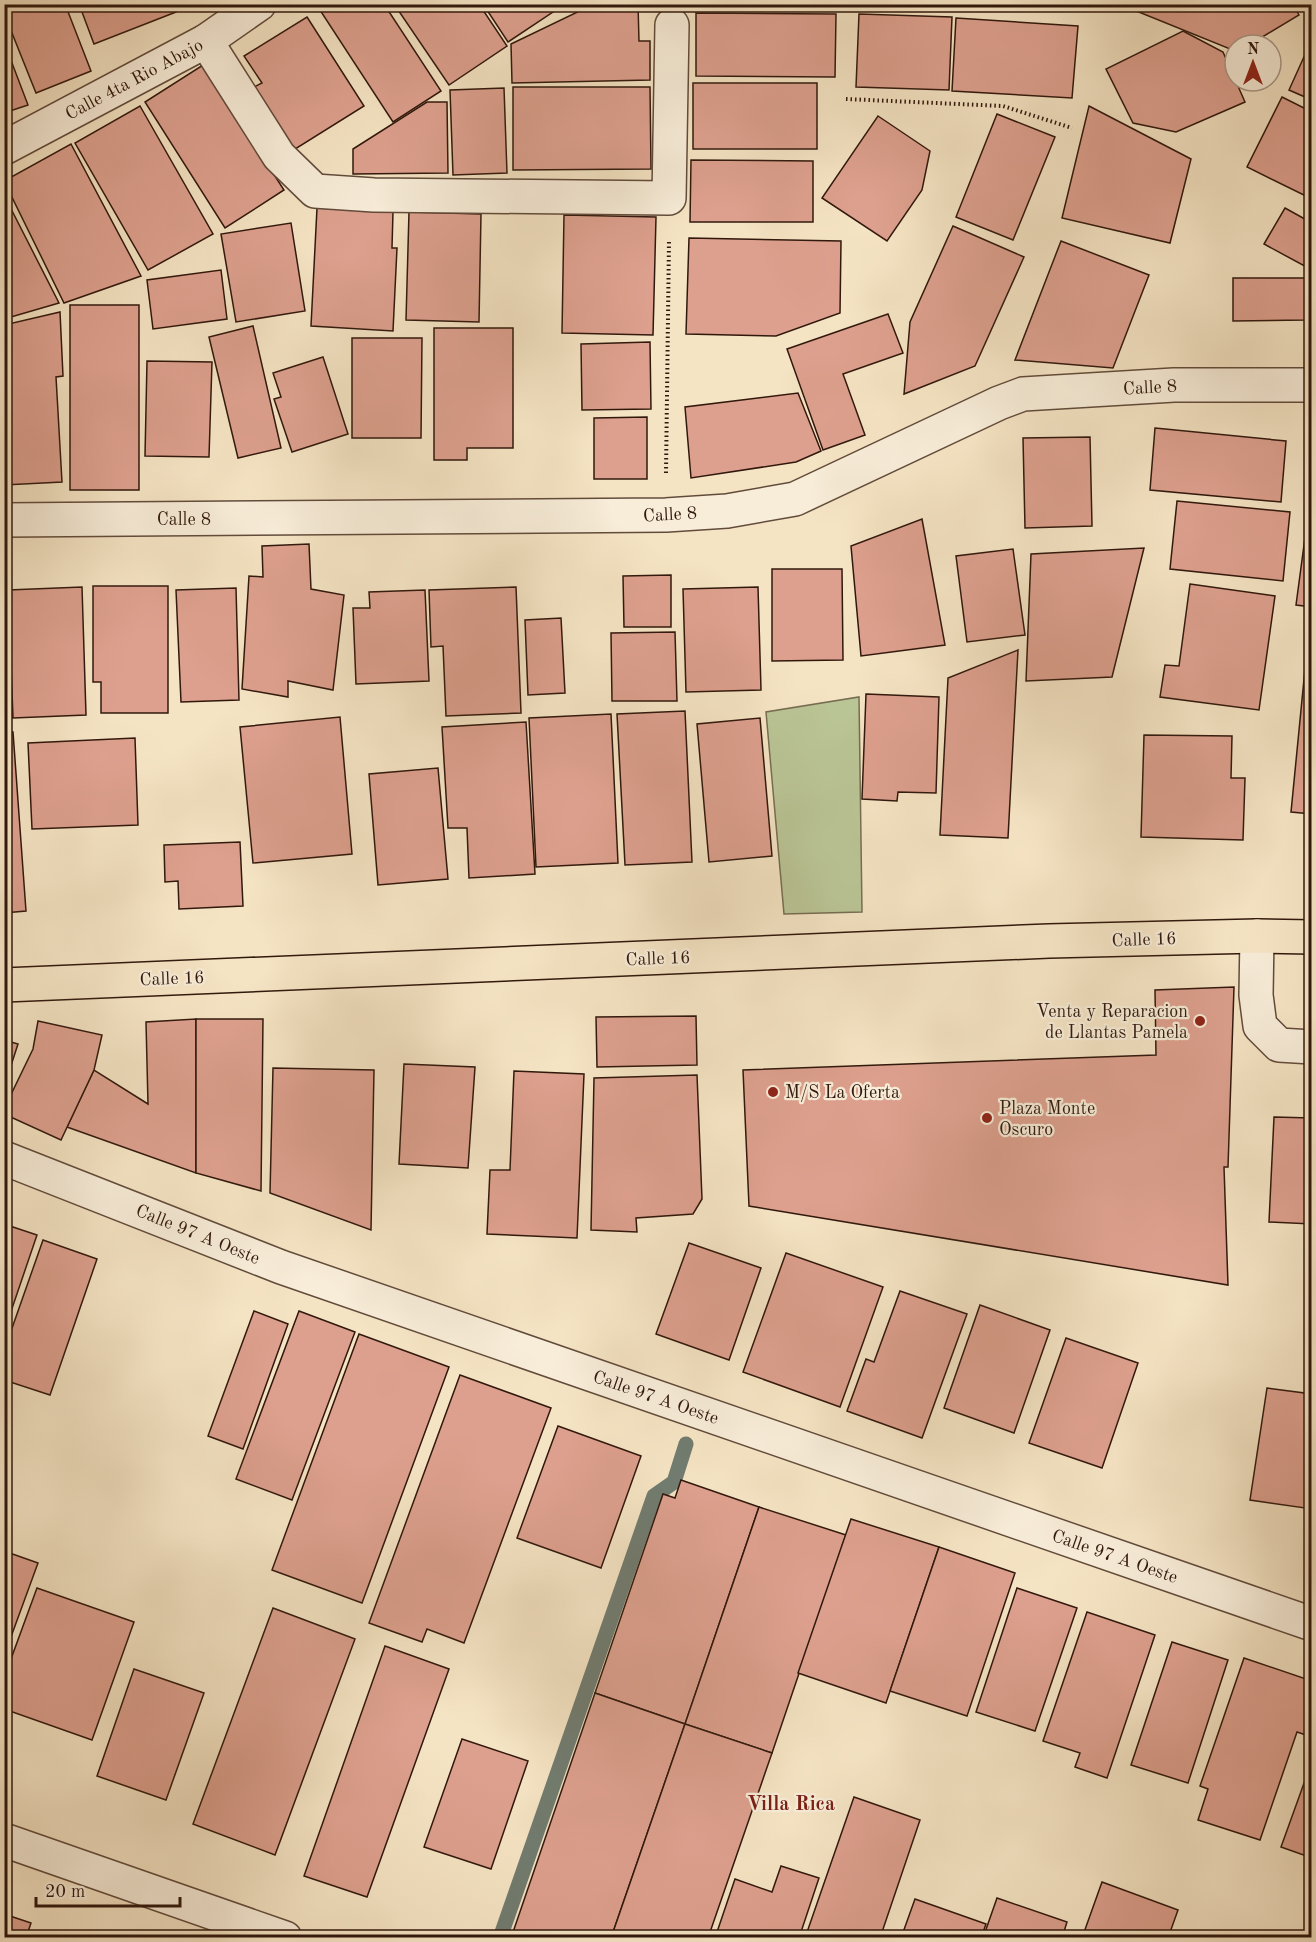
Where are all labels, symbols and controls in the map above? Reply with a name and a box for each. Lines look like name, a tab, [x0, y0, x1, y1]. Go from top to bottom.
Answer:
north arrow	[1223, 33, 1283, 93]
street label: Calle 4ta Rio Abajo	[63, 36, 206, 124]
text: N	[1247, 42, 1260, 58]
street label: Calle 8	[1122, 378, 1178, 398]
street label: Calle 8	[642, 505, 698, 525]
street label: Calle 8	[157, 511, 211, 529]
street label: Calle 16	[1111, 930, 1177, 950]
street label: Calle 16	[625, 949, 691, 969]
street label: Calle 16	[139, 969, 205, 989]
place label: Venta y Reparacion de Llantas Pamela	[1036, 1003, 1188, 1042]
marker: Venta y Reparacion de Llantas Pamela	[1193, 1014, 1207, 1028]
place label: M/S La Oferta	[785, 1084, 900, 1102]
marker: M/S La Oferta	[766, 1085, 780, 1099]
place label: Plaza Monte Oscuro	[999, 1100, 1095, 1139]
marker: Plaza Monte Oscuro	[980, 1111, 994, 1125]
street label: Calle 97 A Oeste	[133, 1202, 262, 1268]
street label: Calle 97 A Oeste	[590, 1368, 721, 1428]
street label: Calle 97 A Oeste	[1049, 1527, 1180, 1587]
district label: Villa Rica	[747, 1795, 835, 1815]
scale bar	[36, 1870, 180, 1908]
text: 20 m	[45, 1883, 85, 1901]

